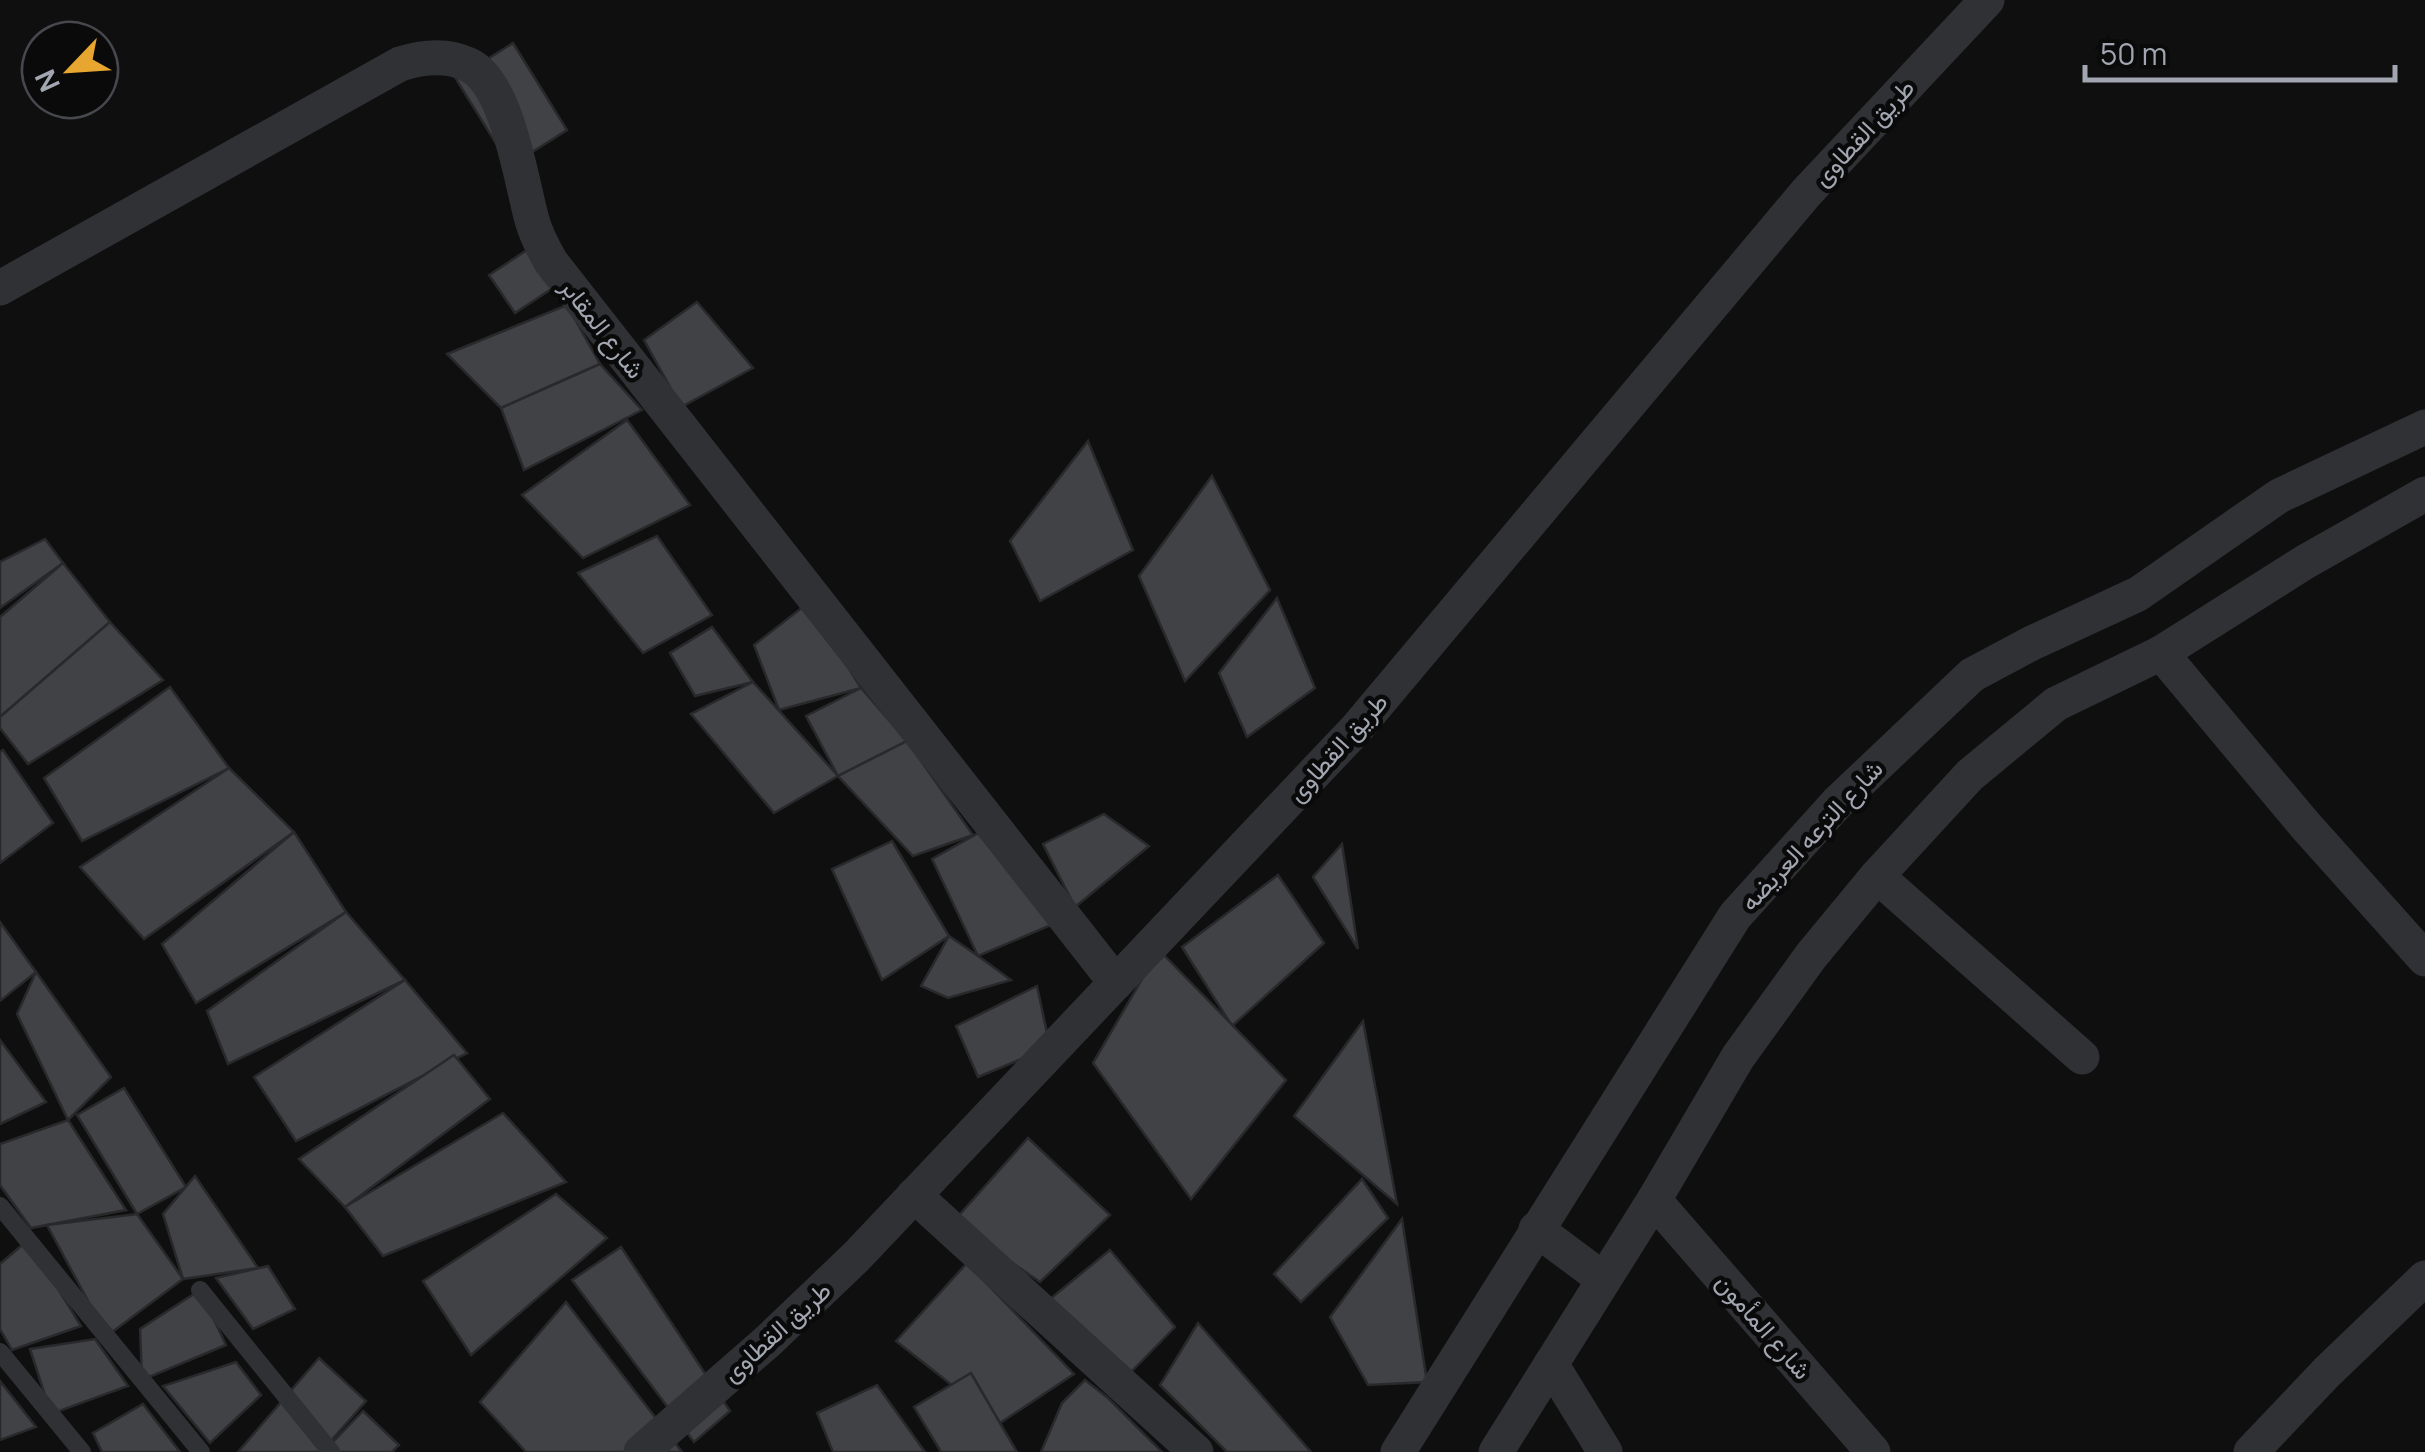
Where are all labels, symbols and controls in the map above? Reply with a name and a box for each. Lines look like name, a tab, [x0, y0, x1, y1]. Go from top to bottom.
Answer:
north arrow	[20, 20, 120, 120]
scale bar	[2085, 20, 2395, 82]
text: 50 m	[2100, 33, 2167, 74]
text: N	[25, 64, 68, 98]
street label: طريق القطاوى	[1804, 70, 1922, 194]
street label: شارع المقابر	[552, 270, 653, 386]
street label: طريق القطاوى	[1279, 685, 1395, 809]
street label: شارع الترعه العريضه	[1732, 752, 1890, 918]
street label: شارع المأمون	[1708, 1265, 1820, 1387]
street label: طريق القطاوى	[714, 1273, 838, 1389]

